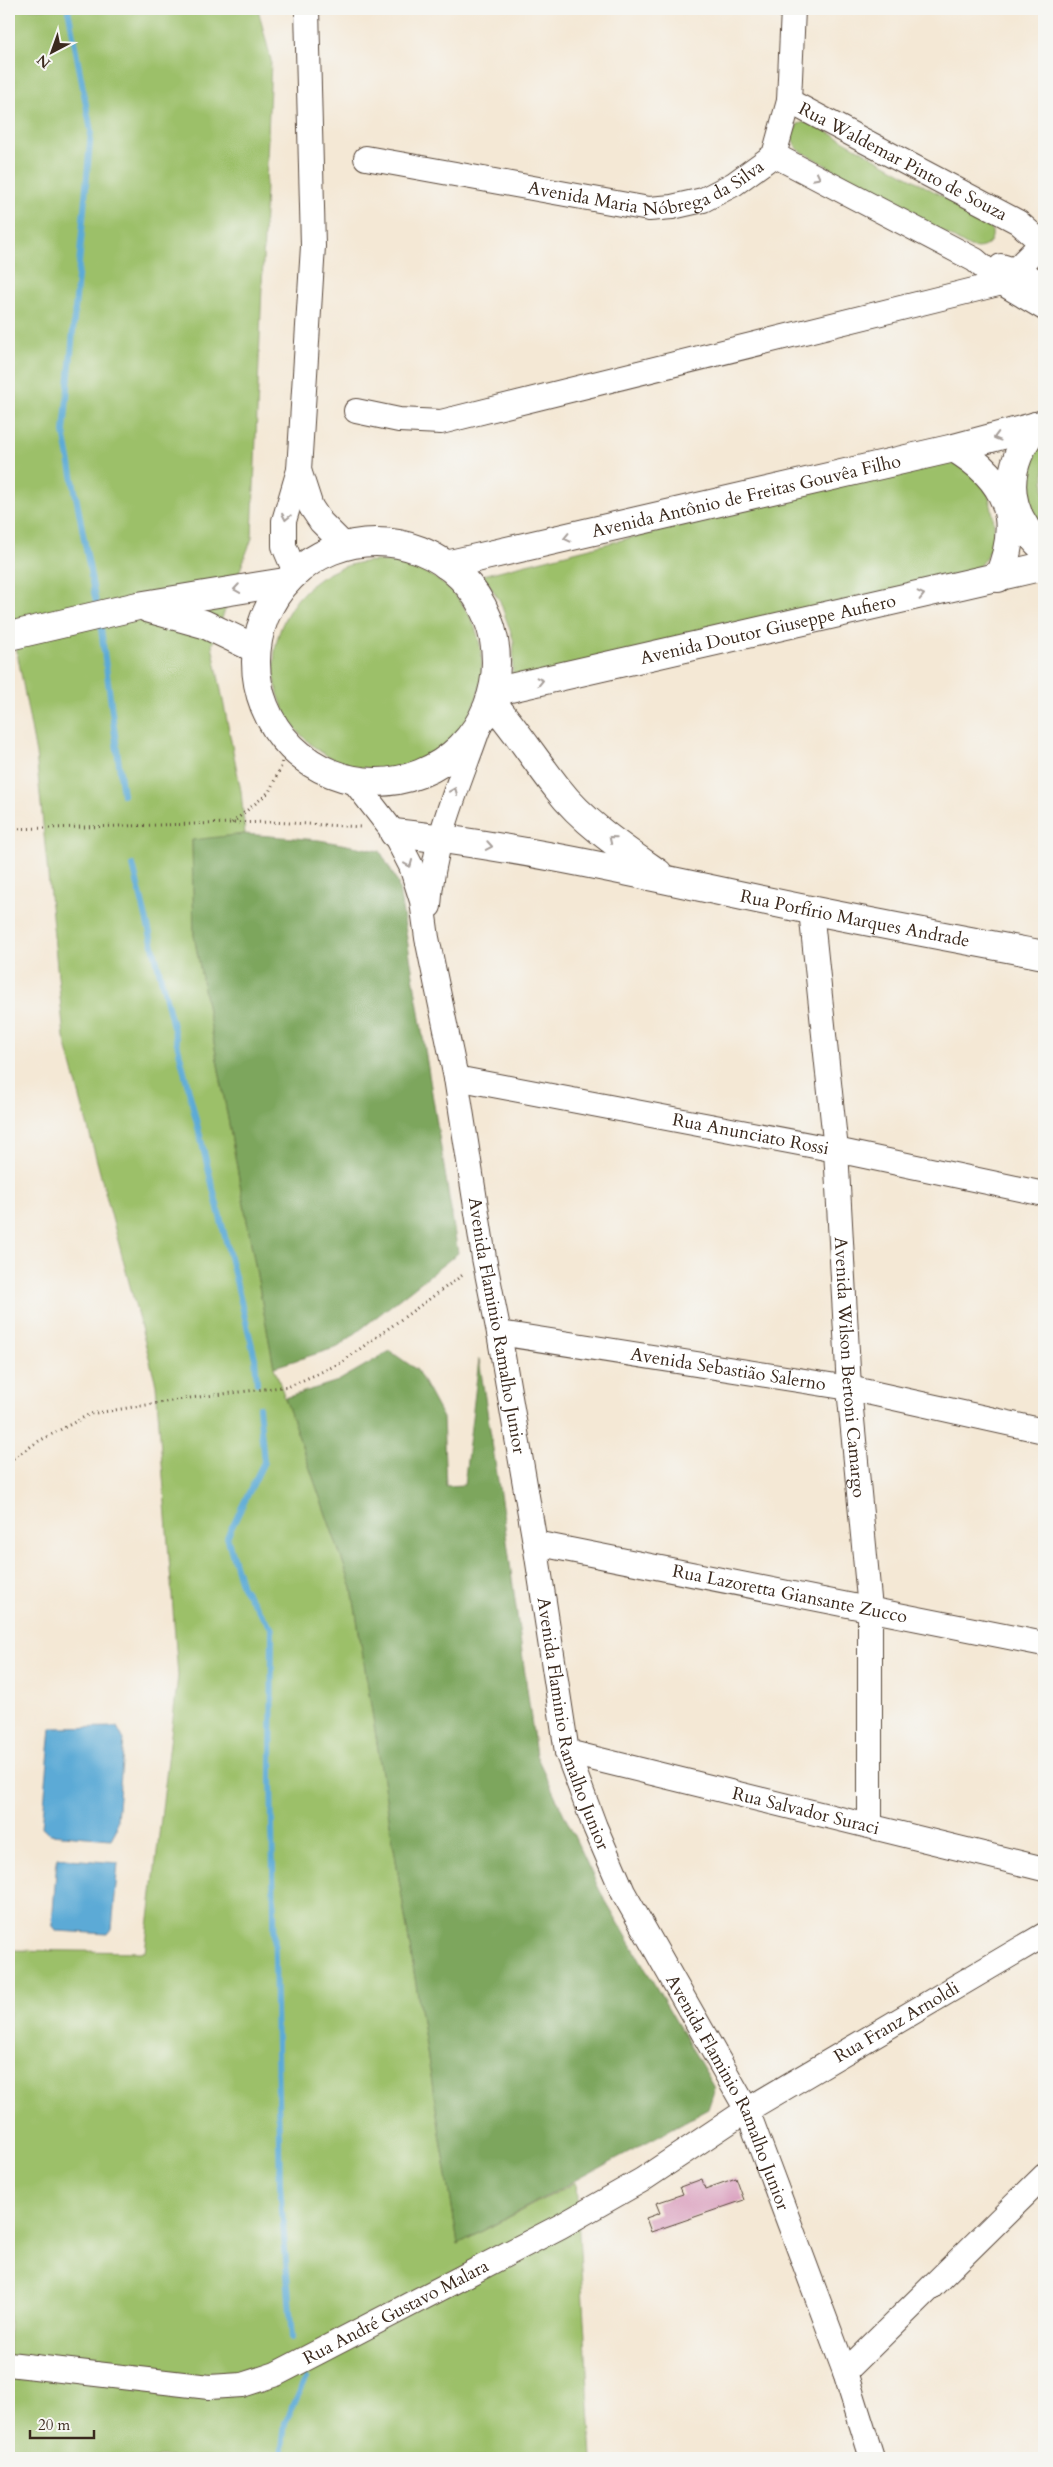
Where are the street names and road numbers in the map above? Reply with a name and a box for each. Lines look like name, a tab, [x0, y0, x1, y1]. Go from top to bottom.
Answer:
street label: Rua Waldemar Pinto de Souza	[794, 96, 1012, 227]
street label: Avenida Maria Nóbrega da Silva	[526, 154, 769, 222]
street label: Avenida Antônio de Freitas Gouvêa Filho	[589, 448, 903, 544]
street label: Avenida Doutor Giuseppe Aufiero	[638, 588, 899, 670]
street label: Rua Porfírio Marques Andrade	[738, 883, 972, 953]
street label: Rua Anunciato Rossi	[670, 1107, 831, 1161]
street label: Avenida Flaminio Ramalho Junior	[462, 1195, 532, 1456]
street label: Avenida Wilson Bertoni Camargo	[828, 1236, 872, 1499]
street label: Avenida Sebastião Salerno	[629, 1341, 828, 1397]
street label: Rua Lazoretta Giansante Zucco	[670, 1558, 910, 1629]
street label: Avenida Flaminio Ramalho Junior	[531, 1595, 616, 1854]
street label: Rua Salvador Suraci	[730, 1781, 882, 1841]
street label: Avenida Flaminio Ramalho Junior	[660, 1970, 796, 2214]
street label: Rua Franz Arnoldi	[829, 1975, 964, 2069]
street label: Rua André Gustavo Malara	[299, 2253, 493, 2370]

